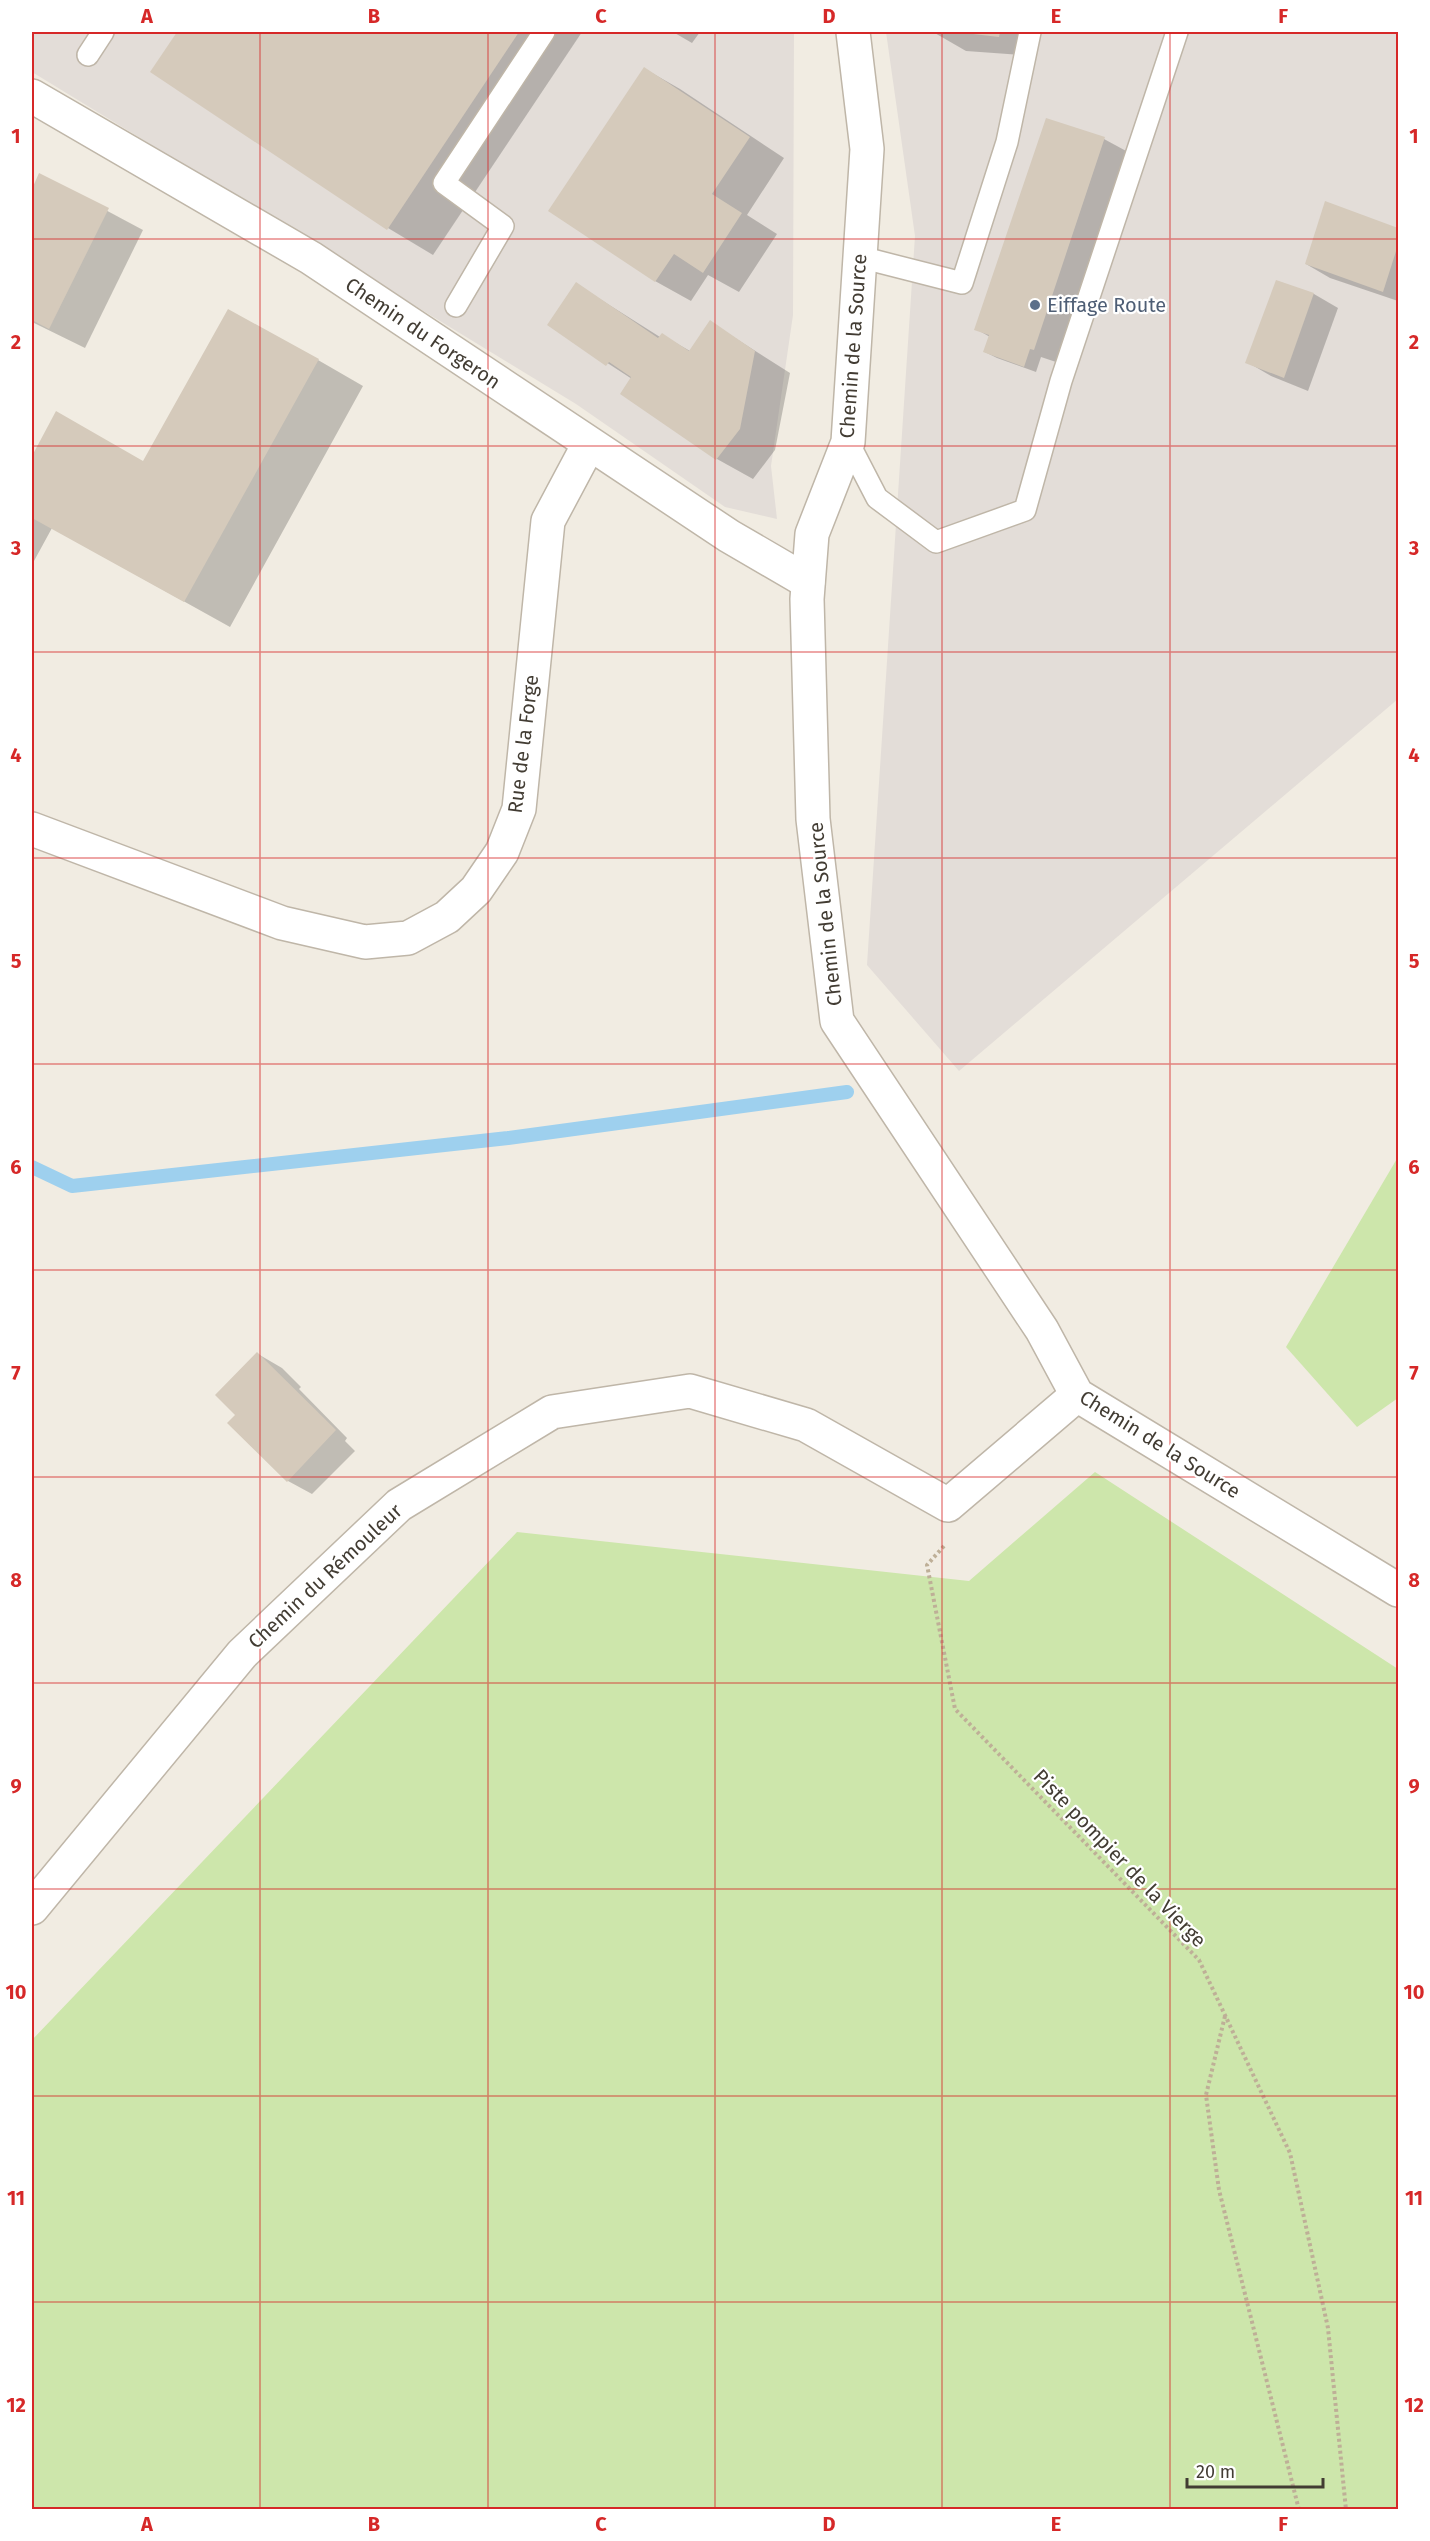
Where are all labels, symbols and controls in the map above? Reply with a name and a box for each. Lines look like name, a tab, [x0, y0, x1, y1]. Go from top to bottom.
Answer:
text: A	[140, 4, 154, 28]
text: B	[368, 4, 380, 28]
text: C	[595, 4, 607, 28]
text: D	[822, 4, 836, 28]
text: E	[1051, 4, 1061, 28]
text: F	[1278, 4, 1288, 28]
text: 1	[11, 124, 21, 148]
text: 1	[1409, 124, 1419, 148]
street label: Chemin de la Source	[835, 253, 871, 439]
street label: Chemin du Forgeron	[341, 272, 505, 394]
place label: Eiffage Route	[1047, 293, 1166, 317]
marker: Eiffage Route	[1028, 298, 1042, 312]
text: 2	[11, 330, 21, 354]
text: 2	[1409, 330, 1419, 354]
text: 3	[10, 536, 21, 560]
text: 3	[1408, 536, 1419, 560]
street label: Rue de la Forge	[503, 673, 543, 815]
text: 4	[10, 743, 22, 767]
text: 4	[1408, 743, 1420, 767]
street label: Chemin de la Source	[803, 821, 847, 1007]
text: 5	[11, 949, 22, 973]
text: 5	[1409, 949, 1420, 973]
text: 6	[10, 1155, 22, 1179]
text: 6	[1408, 1155, 1420, 1179]
text: 7	[11, 1361, 21, 1385]
text: 7	[1409, 1361, 1419, 1385]
street label: Chemin de la Source	[1075, 1385, 1245, 1503]
street label: Chemin du Rémouleur	[243, 1498, 407, 1653]
text: 8	[10, 1568, 22, 1592]
text: 8	[1408, 1568, 1420, 1592]
street label: Piste pompier de la Vierge	[1029, 1764, 1211, 1952]
text: 9	[10, 1774, 22, 1798]
text: 9	[1408, 1774, 1420, 1798]
text: 10	[6, 1980, 26, 2004]
text: 10	[1404, 1980, 1424, 2004]
text: 11	[7, 2186, 25, 2210]
text: 11	[1405, 2186, 1423, 2210]
text: 12	[6, 2393, 26, 2417]
text: 12	[1404, 2393, 1424, 2417]
scale bar	[1187, 2451, 1324, 2489]
text: 20 m	[1196, 2461, 1235, 2483]
text: A	[140, 2512, 154, 2536]
text: B	[368, 2512, 380, 2536]
text: C	[595, 2512, 607, 2536]
text: D	[822, 2512, 836, 2536]
text: E	[1051, 2512, 1061, 2536]
text: F	[1278, 2512, 1288, 2536]

